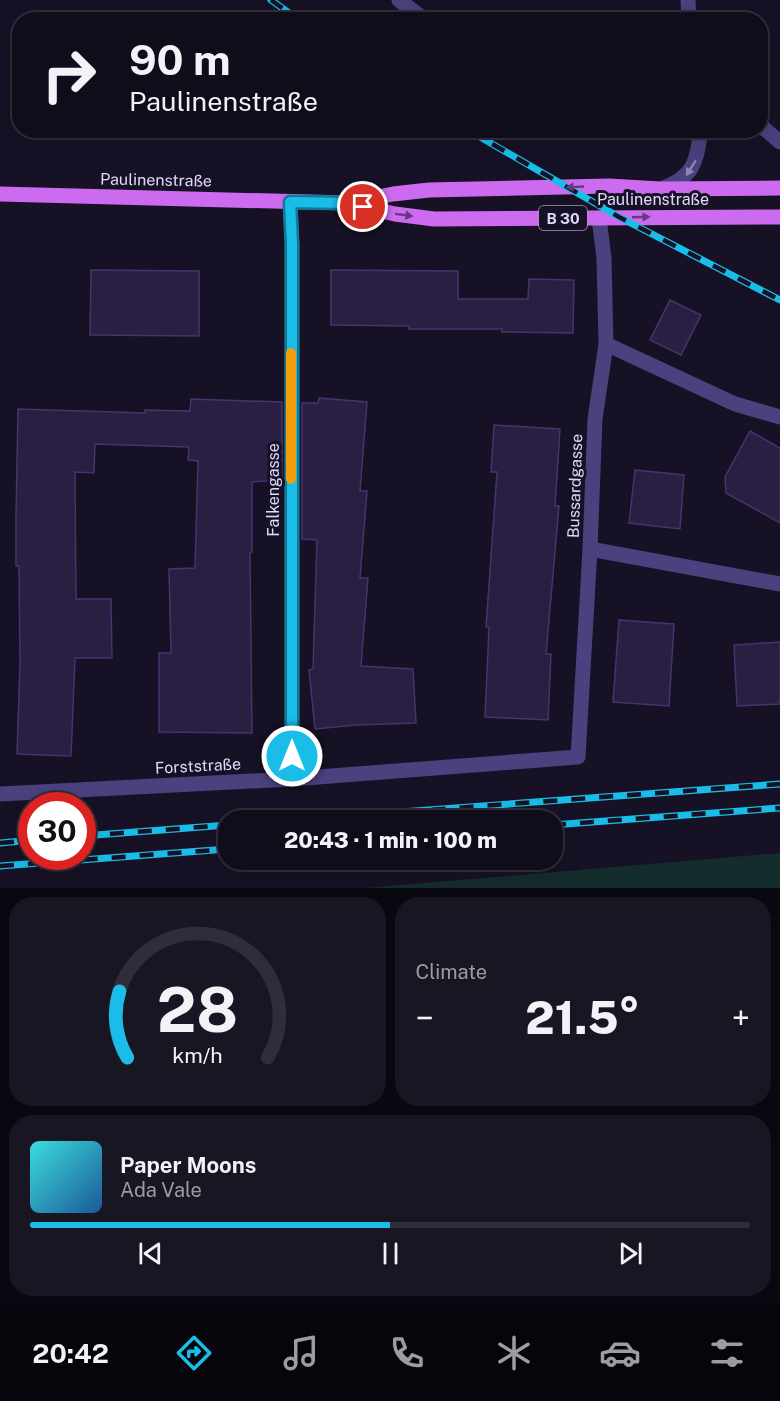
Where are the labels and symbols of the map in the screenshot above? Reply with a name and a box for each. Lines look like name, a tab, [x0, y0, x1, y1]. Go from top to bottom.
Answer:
one-way arrow	[685, 159, 696, 176]
street label: Paulinenstraße	[100, 170, 212, 190]
pin	[337, 181, 388, 232]
one-way arrow	[565, 183, 584, 192]
street label: Paulinenstraße	[597, 190, 709, 209]
road number: B 30	[539, 206, 587, 230]
one-way arrow	[395, 211, 414, 220]
one-way arrow	[632, 212, 651, 221]
street label: Bussardgasse	[564, 433, 586, 539]
street label: Falkengasse	[264, 443, 283, 537]
position arrow	[260, 724, 324, 788]
street label: Forststraße	[155, 754, 241, 778]
speed limit sign: 30	[18, 792, 96, 870]

